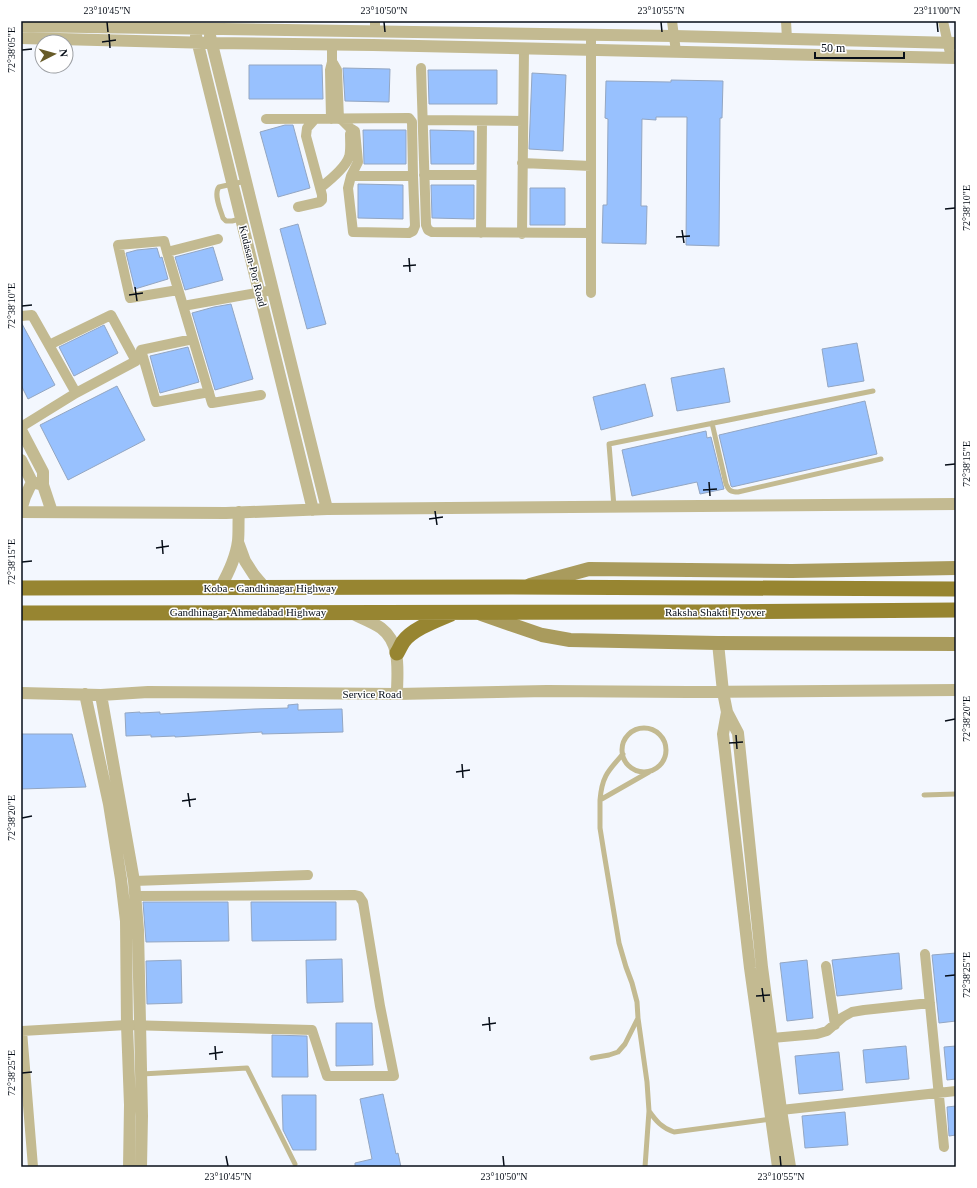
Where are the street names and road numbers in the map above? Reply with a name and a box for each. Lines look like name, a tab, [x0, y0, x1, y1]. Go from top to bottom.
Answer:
street label: Kudasan-Por Road	[237, 224, 269, 308]
street label: Koba - Gandhinagar Highway	[204, 582, 337, 594]
street label: Gandhinagar-Ahmedabad Highway	[170, 606, 327, 618]
street label: Raksha Shakti Flyover	[665, 606, 765, 618]
street label: Service Road	[343, 688, 402, 700]

